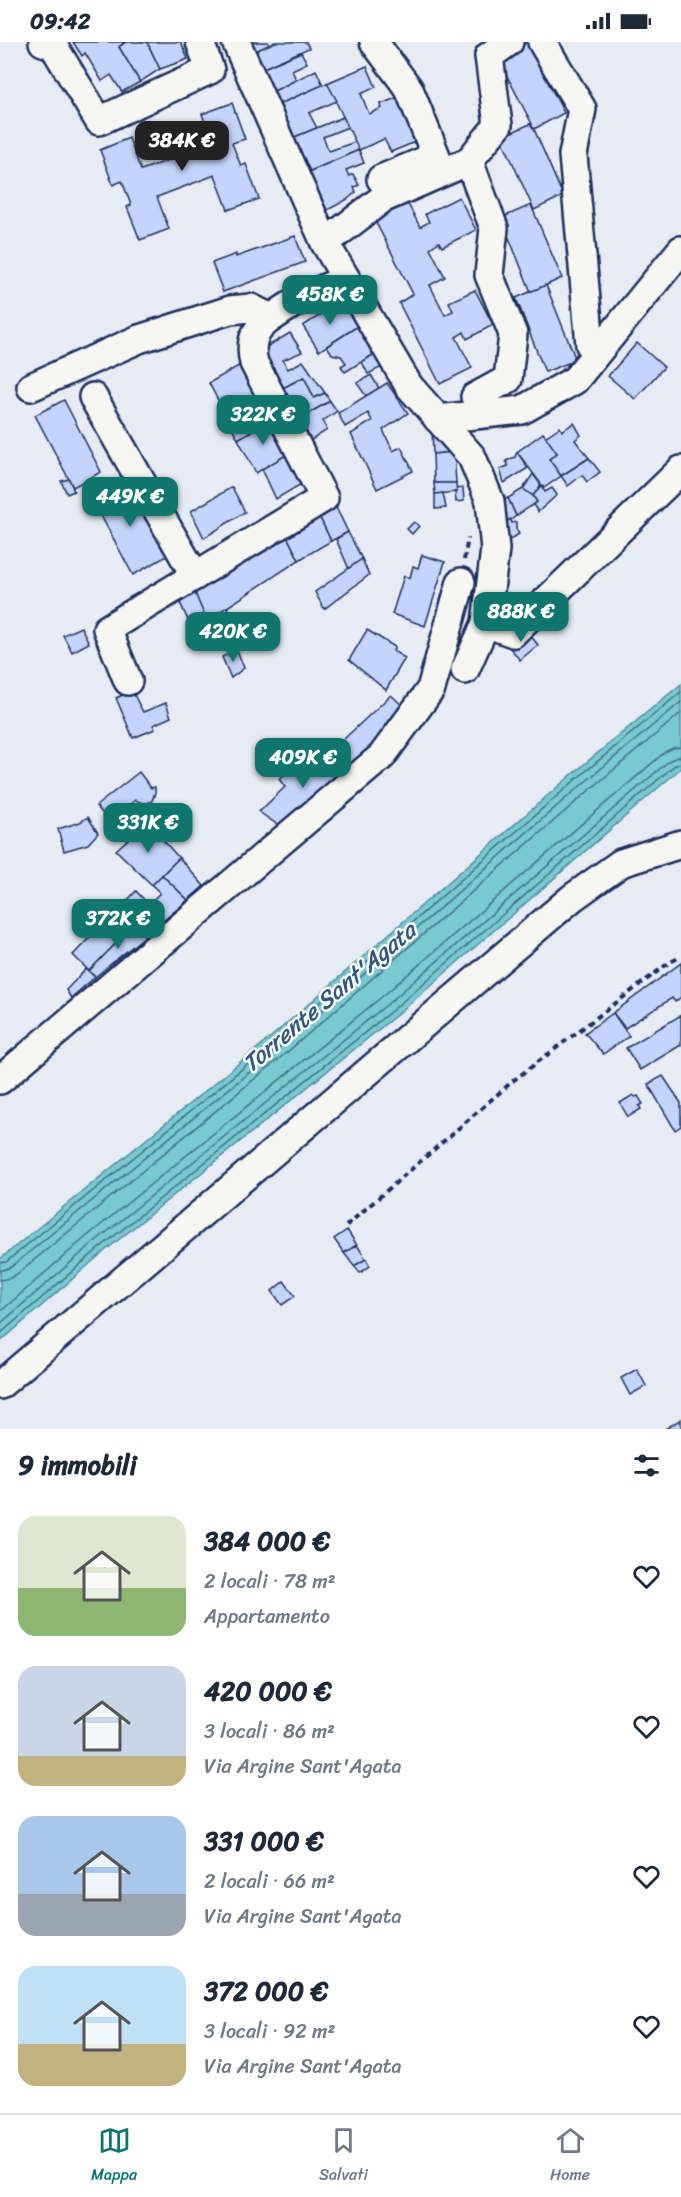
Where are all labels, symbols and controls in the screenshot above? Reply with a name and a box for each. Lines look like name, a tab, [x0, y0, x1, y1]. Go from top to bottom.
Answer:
text: 09:42	[30, 2, 91, 41]
pin: 384K €	[133, 121, 231, 172]
text: 384K €	[149, 123, 215, 158]
pin: 458K €	[281, 275, 379, 326]
text: 458K €	[296, 277, 364, 312]
pin: 322K €	[214, 395, 312, 446]
text: 322K €	[231, 397, 295, 432]
pin: 449K €	[81, 477, 179, 528]
text: 449K €	[96, 479, 164, 514]
pin: 888K €	[472, 592, 570, 643]
text: 888K €	[488, 594, 554, 629]
pin: 420K €	[184, 612, 282, 663]
text: 420K €	[199, 614, 267, 649]
pin: 409K €	[254, 738, 352, 789]
text: 409K €	[269, 740, 337, 775]
pin: 331K €	[99, 803, 197, 854]
text: 331K €	[117, 805, 179, 840]
pin: 372K €	[69, 899, 167, 950]
text: 372K €	[86, 901, 150, 936]
water label: Torrente Sant'Agata	[232, 910, 427, 1083]
text: 9 immobili	[18, 1442, 137, 1488]
icon: filters	[630, 1449, 663, 1482]
text: 384 000 €	[204, 1518, 330, 1564]
icon: home	[66, 1540, 138, 1612]
icon: heart	[630, 1560, 663, 1593]
text: 2 locali · 78 m²	[204, 1564, 336, 1599]
text: Appartamento	[204, 1599, 330, 1634]
text: 420 000 €	[204, 1668, 332, 1714]
icon: home	[66, 1690, 138, 1762]
icon: heart	[630, 1710, 663, 1743]
text: 3 locali · 86 m²	[204, 1714, 335, 1749]
text: Via Argine Sant'Agata	[204, 1749, 402, 1784]
text: 331 000 €	[204, 1818, 324, 1864]
icon: home	[66, 1840, 138, 1912]
icon: heart	[630, 1860, 663, 1893]
text: 2 locali · 66 m²	[204, 1864, 335, 1899]
text: Via Argine Sant'Agata	[204, 1899, 402, 1934]
text: 372 000 €	[204, 1968, 328, 2014]
icon: home	[66, 1990, 138, 2062]
icon: heart	[630, 2010, 663, 2043]
text: 3 locali · 92 m²	[204, 2014, 335, 2049]
text: Via Argine Sant'Agata	[204, 2049, 402, 2084]
tab: Mappa	[91, 2124, 137, 2189]
tab: Salvati	[319, 2124, 368, 2189]
tab: Home	[550, 2124, 590, 2189]

